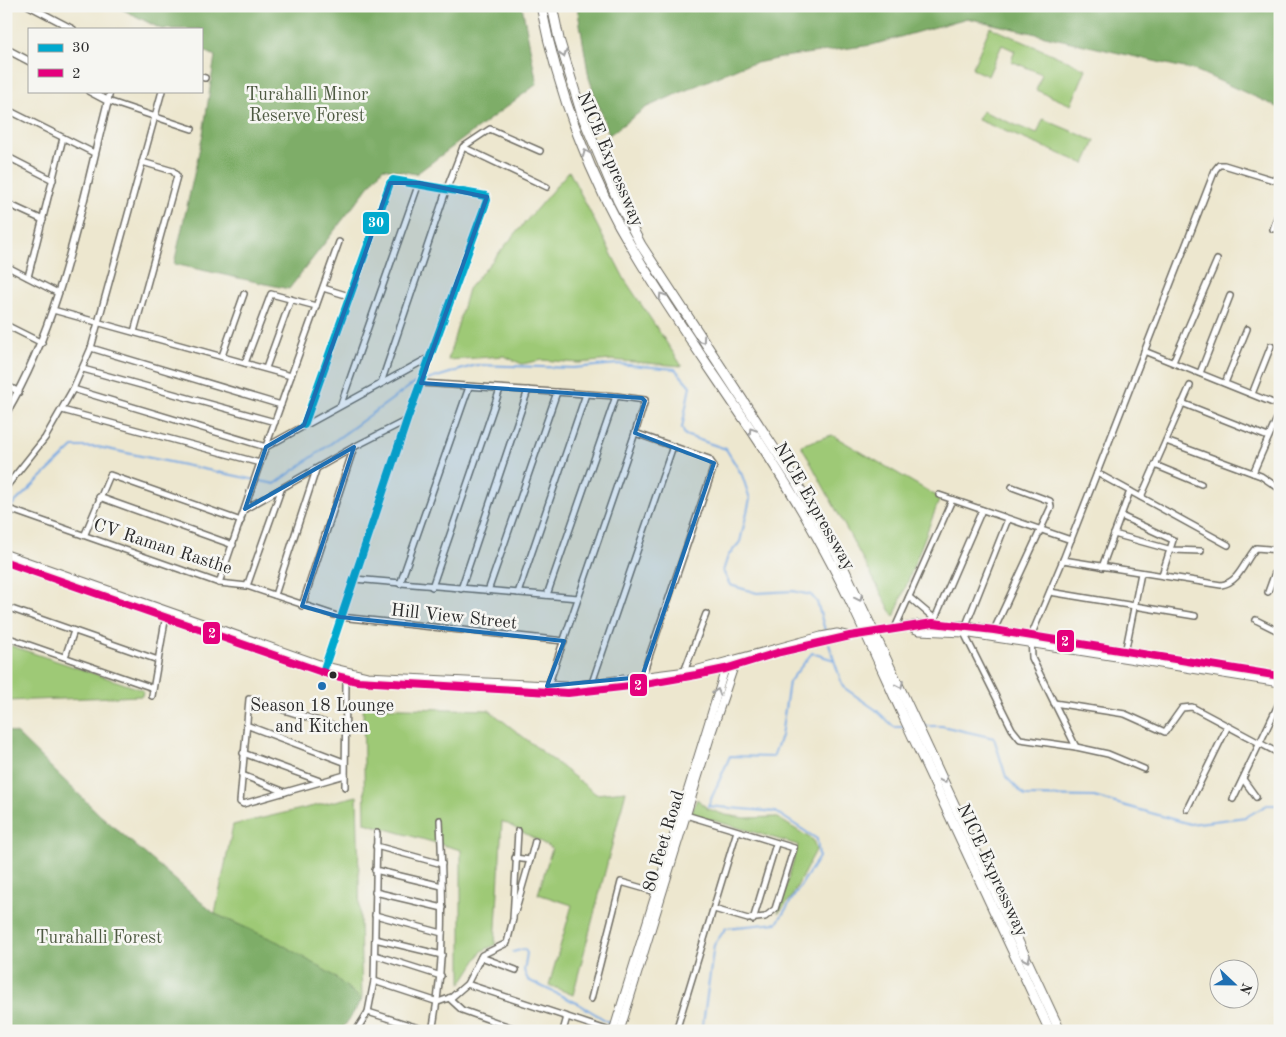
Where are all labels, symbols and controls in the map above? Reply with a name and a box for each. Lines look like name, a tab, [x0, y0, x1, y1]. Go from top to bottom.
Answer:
legend	[28, 28, 202, 92]
text: 30	[72, 41, 89, 56]
one-way arrow	[558, 49, 568, 57]
text: 2	[72, 67, 81, 82]
park label: Turahalli Minor Reserve Forest	[245, 86, 369, 125]
street label: NICE Expressway	[574, 89, 647, 230]
one-way arrow	[582, 149, 592, 157]
line badge: 30	[362, 211, 390, 235]
text: 30	[368, 216, 384, 230]
one-way arrow	[659, 292, 668, 302]
one-way arrow	[696, 334, 706, 343]
one-way arrow	[749, 428, 758, 437]
street label: NICE Expressway	[770, 439, 858, 574]
street label: CV Raman Rasthe	[91, 516, 234, 578]
one-way arrow	[853, 593, 863, 602]
street label: Hill View Street	[390, 601, 518, 633]
line badge: 2	[202, 621, 221, 645]
text: 2	[208, 627, 216, 641]
line badge: 2	[1056, 629, 1075, 653]
text: 2	[1061, 635, 1069, 649]
unlabelled marker	[328, 670, 338, 680]
line badge: 2	[629, 673, 648, 697]
text: 2	[634, 679, 642, 693]
marker: Season 18 Lounge and Kitchen	[316, 680, 328, 692]
one-way arrow	[894, 680, 904, 689]
one-way arrow	[712, 689, 722, 697]
place label: Season 18 Lounge and Kitchen	[250, 697, 394, 736]
one-way arrow	[938, 774, 948, 783]
street label: 80 Feet Road	[640, 789, 688, 894]
street label: NICE Expressway	[953, 801, 1031, 940]
park label: Turahalli Forest	[36, 929, 162, 947]
one-way arrow	[1021, 954, 1032, 963]
north arrow	[1208, 960, 1258, 1010]
text: N	[1237, 981, 1254, 996]

